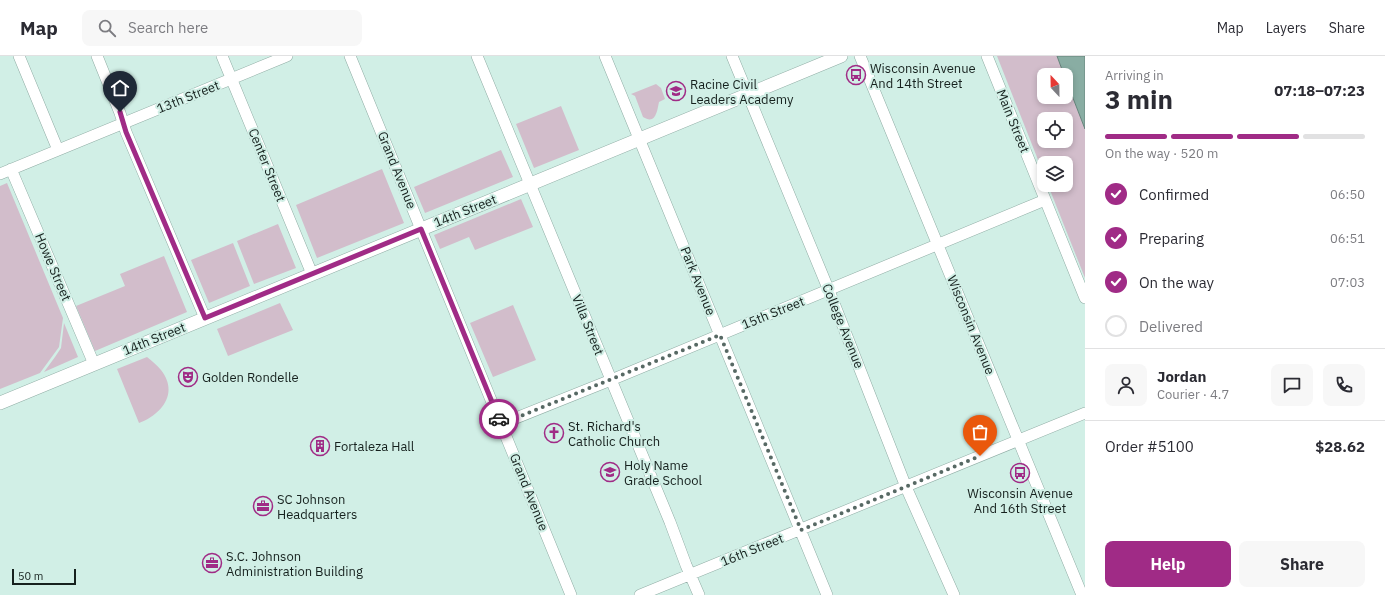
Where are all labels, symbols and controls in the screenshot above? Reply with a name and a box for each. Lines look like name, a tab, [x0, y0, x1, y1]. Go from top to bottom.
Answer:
search box	[82, 10, 362, 46]
text: Map	[20, 16, 58, 40]
icon: search	[96, 17, 118, 39]
text: Search here	[128, 18, 208, 37]
text: Map	[1217, 19, 1244, 37]
text: Layers	[1266, 19, 1307, 37]
text: Share	[1329, 19, 1365, 37]
place label: Wisconsin Avenue And 14th Street	[870, 60, 976, 92]
bus stop icon: Wisconsin Avenue And 14th Street	[845, 64, 867, 86]
text: Arriving in	[1105, 67, 1164, 84]
north arrow	[1037, 68, 1073, 104]
map controls	[1037, 68, 1073, 192]
pin	[103, 71, 137, 112]
place label: Racine Civil Leaders Academy	[690, 76, 794, 108]
icon: home	[109, 77, 131, 99]
street label: 13th Street	[154, 77, 222, 117]
school or university icon: Racine Civil Leaders Academy	[665, 80, 687, 102]
text: 07:18–07:23	[1274, 81, 1365, 100]
text: 3 min	[1105, 82, 1173, 116]
street label: Main Street	[993, 87, 1033, 155]
button: locate	[1037, 112, 1073, 148]
street label: Center Street	[245, 126, 289, 204]
street label: Grand Avenue	[374, 129, 420, 211]
text: On the way · 520 m	[1105, 145, 1218, 162]
button: layers	[1037, 156, 1073, 192]
icon: check	[1105, 183, 1127, 205]
text: Confirmed	[1139, 185, 1209, 204]
text: 06:50	[1330, 186, 1365, 203]
street label: 14th Street	[431, 191, 499, 231]
icon: check	[1105, 227, 1127, 249]
text: Preparing	[1139, 229, 1204, 248]
street label: Howe Street	[31, 230, 75, 304]
text: 06:51	[1330, 230, 1365, 247]
street label: Park Avenue	[676, 244, 720, 318]
icon: check	[1105, 271, 1127, 293]
street label: Wisconsin Avenue	[943, 273, 999, 377]
text: On the way	[1139, 273, 1214, 292]
text: 07:03	[1330, 274, 1365, 291]
street label: College Avenue	[818, 281, 868, 371]
street label: Villa Street	[568, 292, 608, 358]
street label: 15th Street	[739, 293, 807, 333]
text: Delivered	[1139, 317, 1203, 336]
street label: 14th Street	[120, 319, 188, 359]
button: person	[1105, 364, 1147, 406]
button: chat	[1271, 364, 1313, 406]
button: phone	[1323, 364, 1365, 406]
theatre icon: Golden Rondelle	[177, 366, 199, 388]
text: Jordan	[1157, 367, 1206, 386]
place label: Golden Rondelle	[202, 369, 299, 386]
text: Courier · 4.7	[1157, 386, 1229, 403]
courier	[479, 399, 519, 439]
icon: car	[488, 408, 510, 430]
pin	[963, 415, 997, 456]
place label: St. Richard's Catholic Church	[568, 418, 660, 450]
icon: bag	[969, 421, 991, 443]
church icon: St. Richard's Catholic Church	[543, 422, 565, 444]
building icon: Fortaleza Hall	[309, 435, 331, 457]
text: Order #5100	[1105, 437, 1194, 456]
text: $28.62	[1315, 437, 1365, 456]
place label: Fortaleza Hall	[334, 438, 415, 455]
street label: Grand Avenue	[506, 451, 552, 533]
place label: Holy Name Grade School	[624, 457, 702, 489]
school or university icon: Holy Name Grade School	[599, 461, 621, 483]
bus stop icon: Wisconsin Avenue And 16th Street	[1009, 462, 1031, 484]
place label: Wisconsin Avenue And 16th Street	[967, 485, 1073, 517]
place label: SC Johnson Headquarters	[277, 491, 357, 523]
office icon: SC Johnson Headquarters	[252, 495, 274, 517]
street label: 16th Street	[718, 530, 786, 570]
button: Help	[1105, 541, 1231, 587]
button: Share	[1239, 541, 1365, 587]
place label: S.C. Johnson Administration Building	[226, 548, 363, 580]
office icon: S.C. Johnson Administration Building	[201, 552, 223, 574]
scale bar	[12, 567, 76, 586]
text: 50 m	[18, 569, 43, 583]

